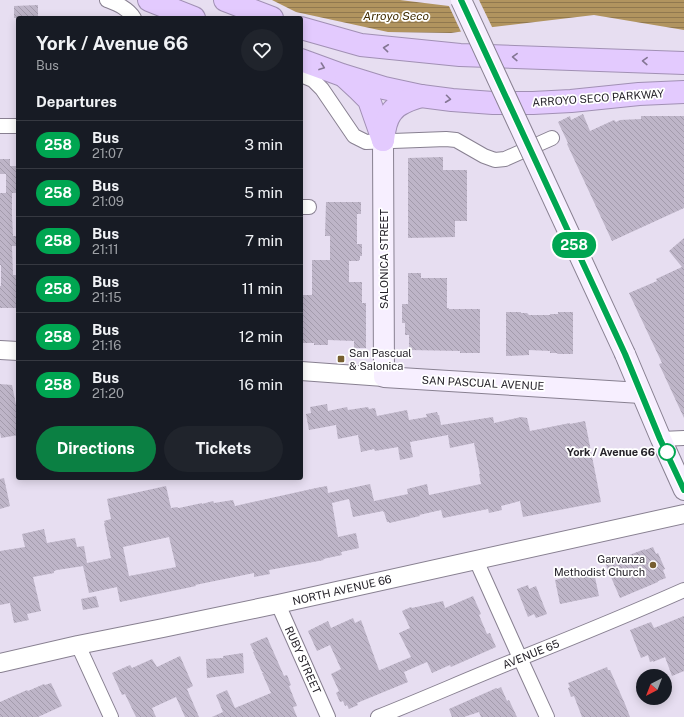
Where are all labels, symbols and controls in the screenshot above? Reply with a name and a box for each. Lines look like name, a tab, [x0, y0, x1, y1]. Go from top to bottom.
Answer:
water label: Arroyo Seco	[363, 9, 430, 23]
button: heart	[241, 29, 283, 71]
text: York / Avenue 66	[36, 32, 188, 54]
one-way arrow	[382, 43, 389, 52]
one-way arrow	[512, 53, 518, 61]
one-way arrow	[642, 57, 648, 66]
text: Bus	[36, 58, 59, 73]
one-way arrow	[318, 63, 325, 71]
street label: ARROYO SECO PARKWAY	[532, 87, 665, 109]
text: Departures	[36, 93, 117, 110]
one-way arrow	[445, 94, 451, 103]
text: Bus	[92, 129, 119, 146]
text: 3 min	[244, 136, 283, 153]
text: 258	[44, 137, 72, 153]
text: 21:07	[92, 146, 124, 161]
text: Bus	[92, 177, 119, 194]
text: 5 min	[244, 184, 283, 201]
text: 258	[44, 185, 72, 201]
text: 21:09	[92, 194, 124, 209]
street label: SALONICA STREET	[378, 208, 390, 309]
text: Bus	[92, 225, 119, 242]
text: 7 min	[245, 232, 283, 249]
line badge: 258	[551, 232, 597, 258]
text: 258	[44, 233, 72, 249]
text: 258	[560, 237, 588, 253]
text: 21:11	[92, 242, 119, 257]
text: Bus	[92, 273, 119, 290]
text: 11 min	[242, 280, 283, 297]
text: 258	[44, 281, 72, 297]
text: 21:15	[92, 290, 122, 305]
text: Bus	[92, 321, 119, 338]
text: 12 min	[239, 328, 283, 345]
text: 258	[44, 329, 72, 345]
text: 21:16	[92, 338, 121, 353]
place label: San Pascual & Salonica	[349, 347, 412, 372]
marker: San Pascual & Salonica	[336, 354, 346, 364]
text: Bus	[92, 369, 119, 386]
street label: SAN PASCUAL AVENUE	[422, 374, 545, 392]
text: 16 min	[238, 376, 283, 393]
text: 258	[44, 377, 72, 393]
text: 21:20	[92, 386, 124, 401]
button: Directions	[36, 426, 156, 472]
button: Tickets	[164, 426, 283, 472]
marker: York / Avenue 66	[658, 443, 676, 461]
place label: York / Avenue 66	[567, 446, 655, 458]
place label: Garvanza Methodist Church	[554, 553, 645, 578]
marker: Garvanza Methodist Church	[648, 560, 658, 570]
street label: NORTH AVENUE 66	[291, 573, 393, 607]
street label: RUBY STREET	[283, 624, 323, 696]
street label: AVENUE 65	[501, 637, 561, 671]
north arrow	[636, 669, 672, 705]
map controls	[636, 669, 672, 705]

